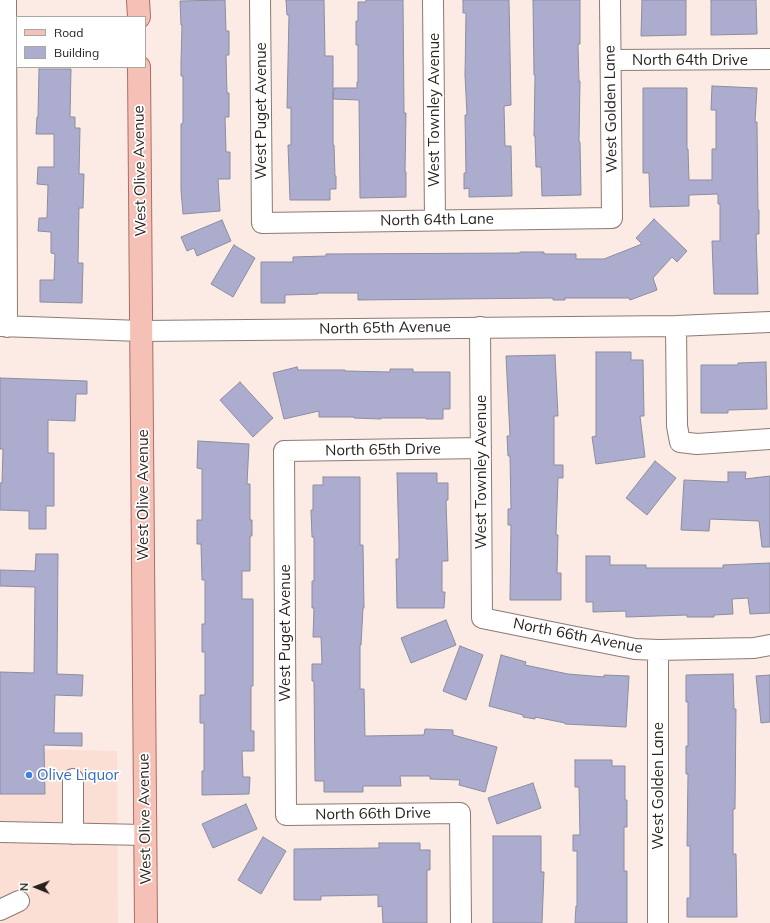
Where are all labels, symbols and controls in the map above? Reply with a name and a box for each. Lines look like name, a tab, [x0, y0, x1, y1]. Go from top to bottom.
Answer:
legend	[16, 16, 146, 68]
text: Road	[54, 25, 83, 40]
street label: West Townley Avenue	[425, 33, 443, 187]
street label: West Puget Avenue	[252, 42, 270, 180]
text: Building	[54, 45, 99, 60]
street label: West Golden Lane	[601, 45, 621, 173]
street label: North 64th Drive	[632, 51, 748, 69]
street label: West Olive Avenue	[130, 105, 150, 237]
street label: North 64th Lane	[380, 210, 494, 230]
street label: North 65th Avenue	[319, 318, 451, 338]
street label: West Townley Avenue	[472, 395, 490, 549]
street label: West Olive Avenue	[134, 429, 152, 561]
street label: North 65th Drive	[325, 440, 441, 460]
street label: West Puget Avenue	[276, 564, 294, 702]
street label: North 66th Avenue	[512, 615, 644, 657]
street label: West Golden Lane	[649, 722, 667, 850]
street label: West Olive Avenue	[135, 753, 155, 885]
place label: Olive Liquor	[37, 766, 119, 784]
marker: Olive Liquor	[24, 770, 34, 780]
street label: North 66th Drive	[315, 804, 431, 824]
north arrow	[16, 867, 56, 907]
text: N	[17, 883, 31, 891]

